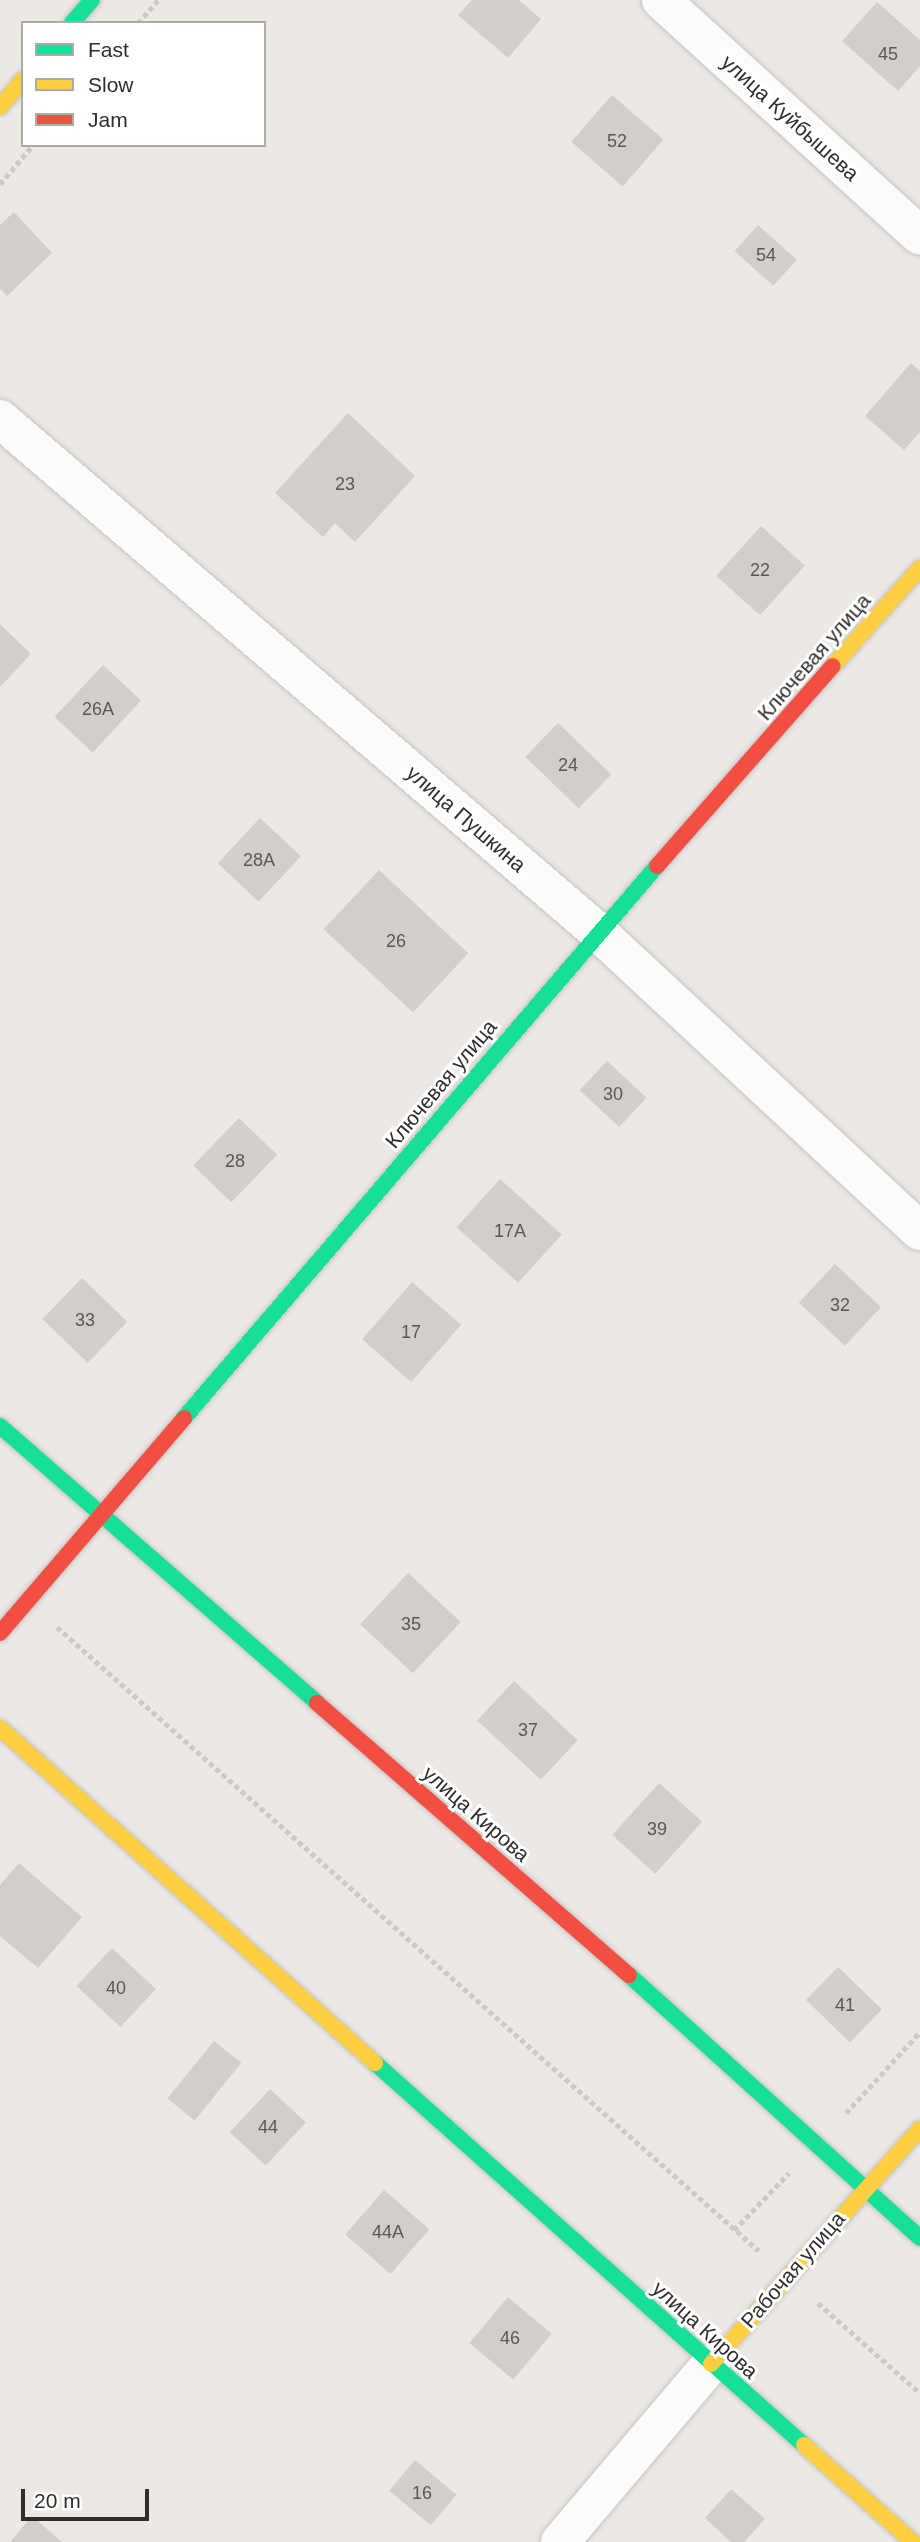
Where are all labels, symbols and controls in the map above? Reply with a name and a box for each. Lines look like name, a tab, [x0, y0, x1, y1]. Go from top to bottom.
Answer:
legend	[21, 21, 266, 147]
text: Fast	[88, 38, 129, 61]
house number: 45	[878, 43, 898, 65]
street label: улица Куйбышева	[716, 50, 864, 186]
text: Slow	[88, 73, 134, 96]
text: Jam	[88, 108, 128, 131]
house number: 52	[607, 130, 627, 152]
house number: 54	[756, 244, 776, 266]
house number: 23	[335, 473, 355, 495]
house number: 22	[750, 559, 770, 581]
street label: Ключевая улица	[752, 588, 876, 726]
house number: 26А	[82, 698, 114, 720]
house number: 24	[558, 754, 578, 776]
street label: улица Пушкина	[401, 760, 531, 878]
house number: 28А	[243, 849, 275, 871]
house number: 26	[386, 930, 406, 952]
street label: Ключевая улица	[380, 1015, 502, 1153]
house number: 30	[603, 1083, 623, 1105]
house number: 28	[225, 1150, 245, 1172]
house number: 17А	[494, 1220, 526, 1242]
house number: 32	[830, 1294, 850, 1316]
house number: 33	[75, 1309, 95, 1331]
house number: 17	[401, 1321, 421, 1343]
house number: 35	[401, 1613, 421, 1635]
house number: 37	[518, 1719, 538, 1741]
street label: улица Кирова	[417, 1761, 535, 1867]
house number: 39	[647, 1818, 667, 1840]
house number: 40	[106, 1977, 126, 1999]
house number: 41	[835, 1994, 855, 2016]
house number: 44	[258, 2116, 278, 2138]
street label: Рабочая улица	[736, 2207, 850, 2333]
house number: 44А	[372, 2221, 404, 2243]
street label: улица Кирова	[647, 2276, 763, 2384]
house number: 46	[500, 2327, 520, 2349]
scale bar	[24, 2476, 152, 2520]
house number: 16	[412, 2482, 432, 2504]
text: 20 m	[34, 2489, 81, 2512]

